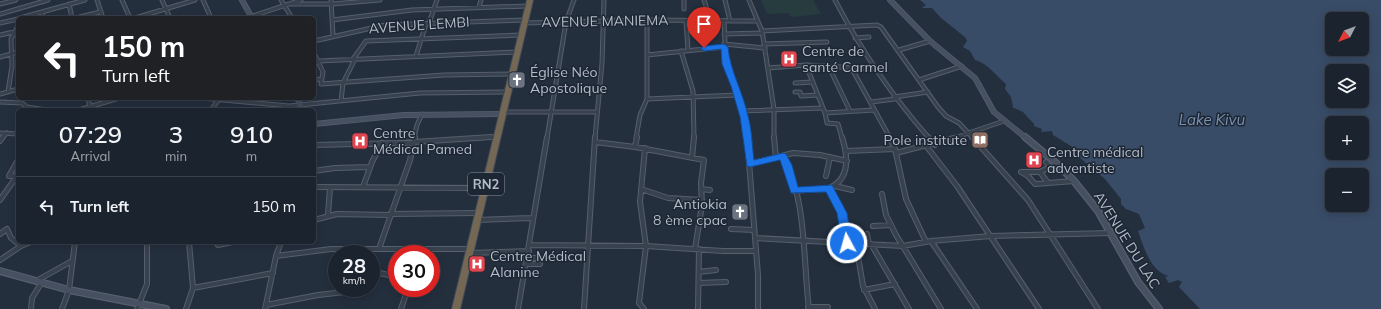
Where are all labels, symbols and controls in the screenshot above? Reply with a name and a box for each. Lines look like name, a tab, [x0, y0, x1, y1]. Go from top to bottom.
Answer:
pin	[687, 7.0, 721, 48]
street label: AVENUE MANIEMA	[541, 11, 669, 31]
street label: AVENUE LEMBI	[368, 12, 470, 38]
north arrow	[1325, 12, 1369, 56]
map controls	[1325, 12, 1369, 212]
icon: arrive	[693, 13, 715, 35]
text: 150 m	[102, 29, 185, 64]
icon: left	[36, 32, 88, 84]
place label: Centre de santé Carmel	[802, 42, 888, 76]
hospital icon: Centre de santé Carmel	[779, 49, 799, 69]
place label: Église Néo Apostolique	[530, 63, 607, 97]
text: Turn left	[102, 64, 170, 87]
button: layers	[1325, 64, 1369, 108]
church icon: Église Néo Apostolique	[507, 70, 527, 90]
water label: Lake Kivu	[1179, 110, 1246, 129]
button: +	[1325, 116, 1369, 160]
text: 07:29	[59, 119, 122, 149]
text: 3	[169, 119, 183, 149]
text: 910	[230, 119, 273, 149]
place label: Centre Médical Pamed	[373, 124, 472, 158]
library icon: Pole institute	[970, 130, 990, 150]
hospital icon: Centre Médical Pamed	[350, 131, 370, 151]
place label: Pole institute	[884, 131, 967, 149]
place label: Centre médical adventiste	[1047, 143, 1143, 177]
text: Arrival	[71, 148, 110, 164]
text: min	[165, 148, 187, 164]
text: m	[246, 148, 257, 164]
hospital icon: Centre médical adventiste	[1024, 150, 1044, 170]
button: −	[1325, 168, 1369, 212]
road number: RN2	[468, 173, 504, 195]
street label: AVENUE DU LAC	[1090, 188, 1164, 292]
place label: Antiokia 8 ème cpac	[653, 195, 727, 229]
icon: left	[36, 196, 58, 218]
text: Turn left	[70, 197, 129, 216]
text: 150 m	[252, 197, 296, 216]
church icon: Antiokia 8 ème cpac	[730, 202, 750, 222]
position arrow	[826, 222, 868, 264]
speed limit sign: 30	[388, 245, 440, 297]
place label: Centre Médical Alanine	[490, 247, 586, 281]
text: 28	[342, 253, 366, 278]
hospital icon: Centre Médical Alanine	[467, 254, 487, 274]
text: km/h	[343, 274, 365, 287]

